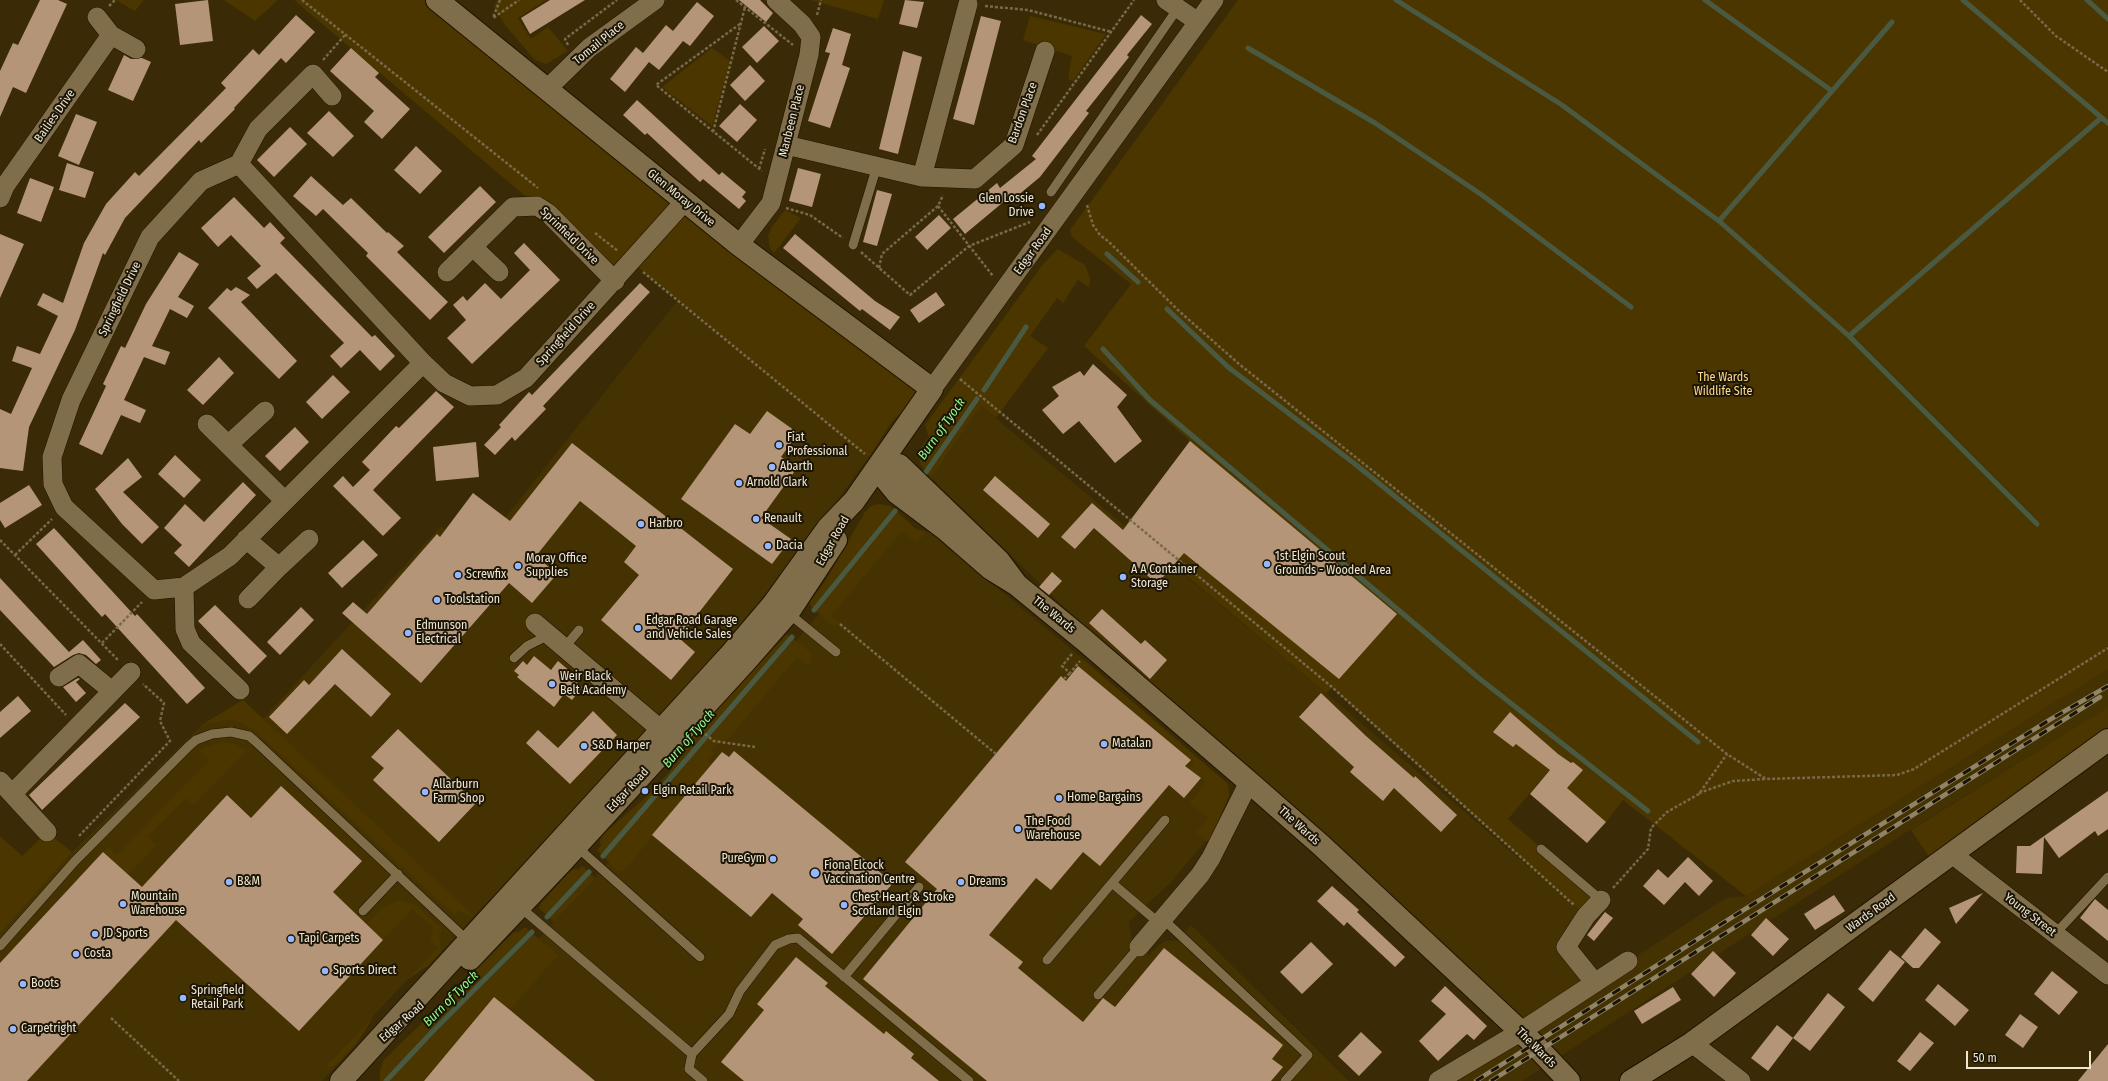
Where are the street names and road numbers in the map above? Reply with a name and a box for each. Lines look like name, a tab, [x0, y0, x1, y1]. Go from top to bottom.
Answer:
street label: Tomail Place	[571, 18, 627, 68]
street label: Bardon Place	[1005, 80, 1041, 146]
street label: Manbeen Place	[776, 83, 808, 159]
street label: Bailies Drive	[32, 87, 78, 145]
street label: Glen Moray Drive	[644, 166, 718, 230]
street label: Sprinfield Drive	[537, 204, 601, 268]
street label: Edgar Road	[1011, 225, 1055, 277]
street label: Springfield Drive	[96, 259, 144, 339]
street label: Springfield Drive	[533, 299, 599, 369]
street label: Edgar Road	[813, 513, 853, 569]
street label: The Wards	[1030, 594, 1078, 636]
street label: Edgar Road	[604, 765, 652, 815]
street label: The Wards	[1275, 804, 1323, 848]
street label: Wards Road	[1843, 890, 1899, 936]
street label: Young Street	[2001, 890, 2059, 940]
street label: Edgar Road	[377, 999, 427, 1045]
street label: The Wards	[1513, 1025, 1559, 1071]

